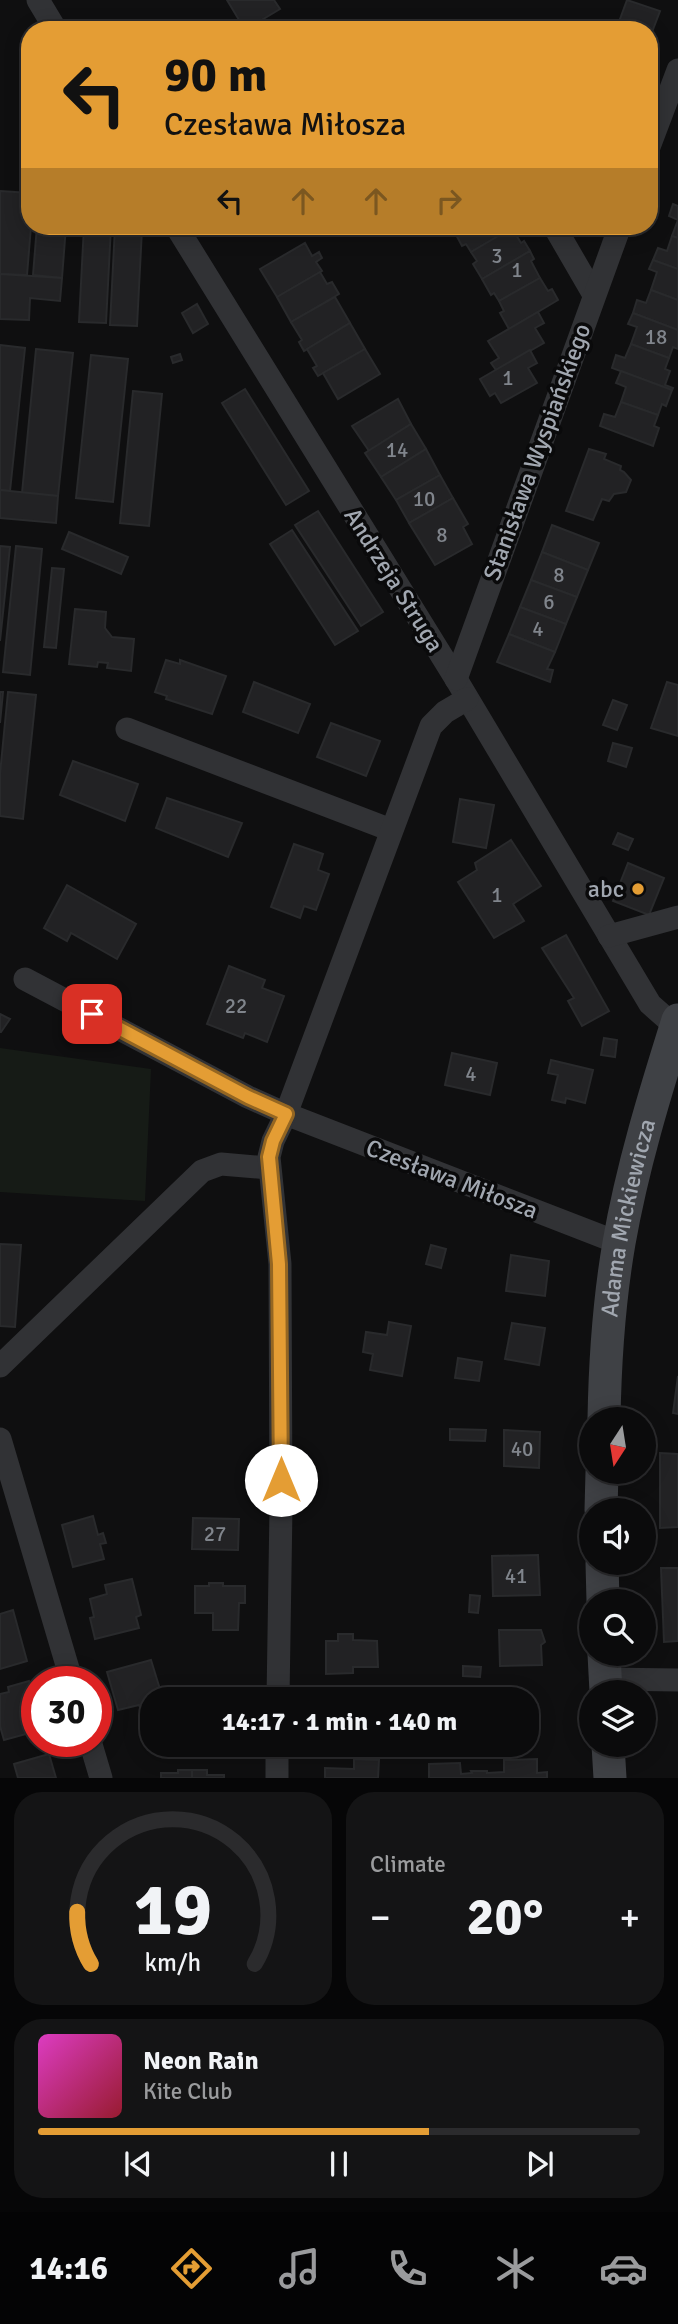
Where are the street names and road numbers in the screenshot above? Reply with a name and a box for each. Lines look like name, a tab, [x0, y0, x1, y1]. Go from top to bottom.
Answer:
street label: Stanisława Wyspiańskiego	[477, 320, 597, 584]
street label: Andrzeja Struga	[338, 502, 450, 658]
street label: Adama Mickiewicza	[594, 1115, 662, 1319]
street label: Czesława Miłosza	[362, 1132, 542, 1226]

